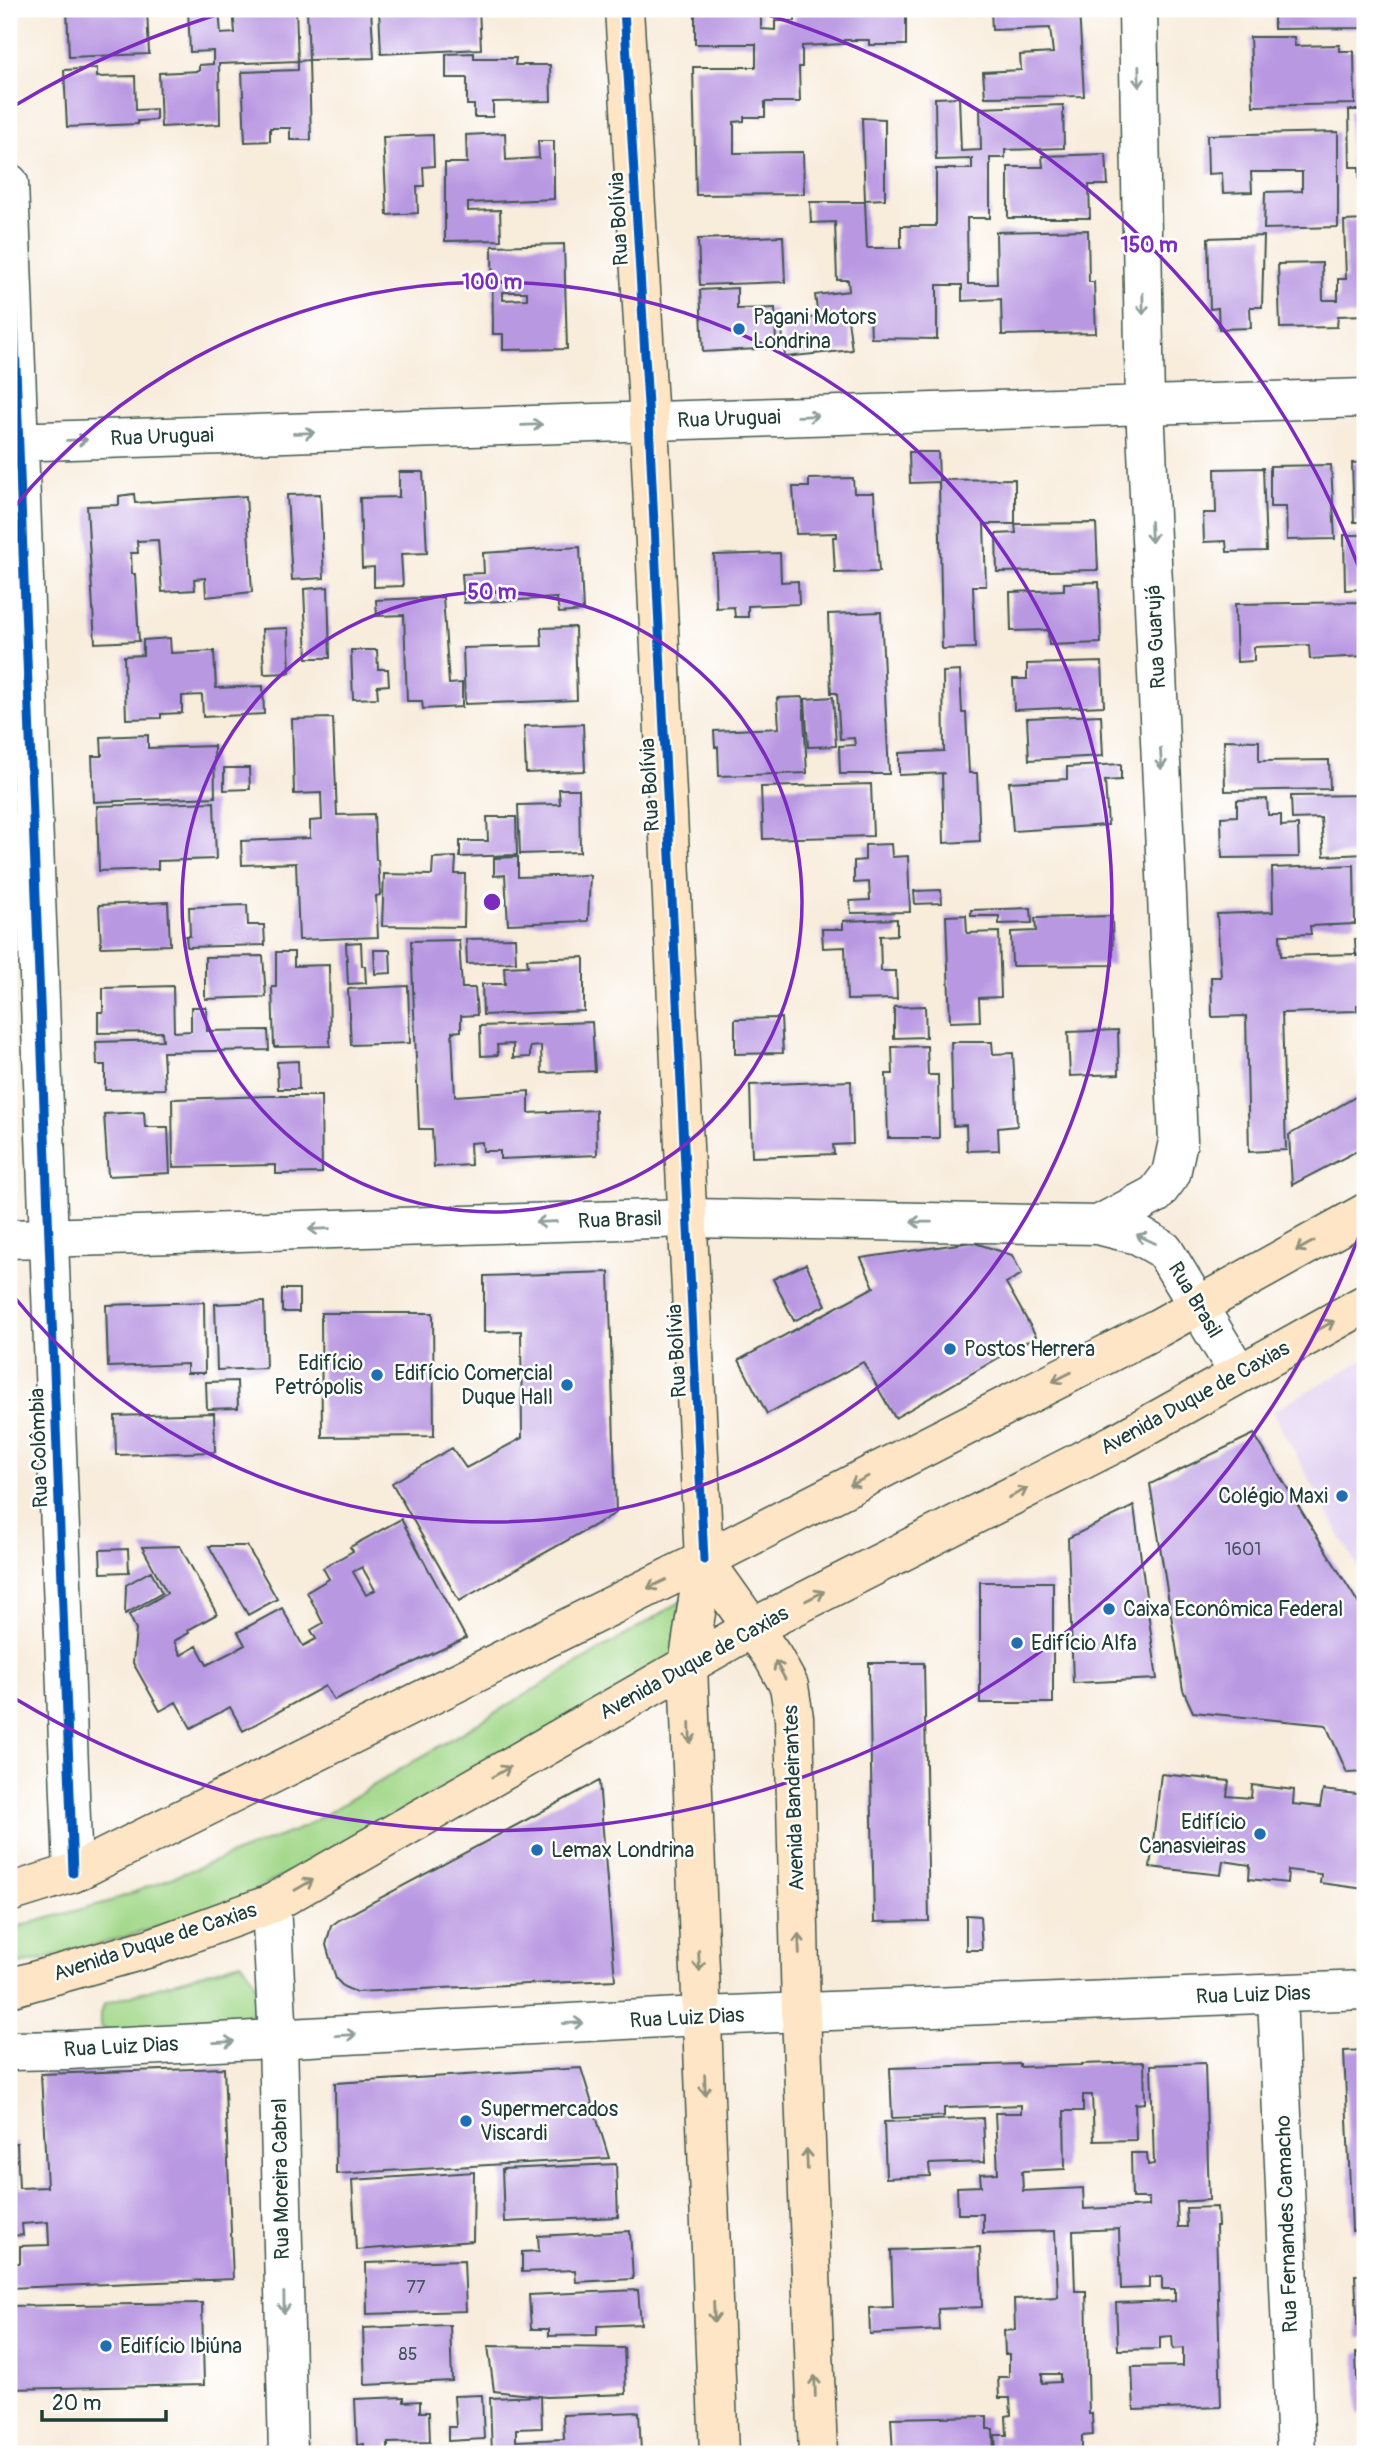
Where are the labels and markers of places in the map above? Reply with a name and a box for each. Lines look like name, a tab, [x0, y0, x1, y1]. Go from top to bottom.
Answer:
place label: Pagani Motors Londrina	[753, 304, 877, 355]
marker: Pagani Motors Londrina	[731, 321, 747, 337]
centre of rings	[480, 890, 504, 914]
place label: Postos Herrera	[964, 1336, 1095, 1363]
marker: Postos Herrera	[942, 1341, 958, 1357]
place label: Edifício Petrópolis	[274, 1350, 364, 1401]
place label: Edifício Comercial Duque Hall	[394, 1360, 553, 1411]
marker: Edifício Petrópolis	[369, 1367, 385, 1383]
marker: Edifício Comercial Duque Hall	[559, 1377, 575, 1393]
place label: Colégio Maxi	[1218, 1483, 1328, 1510]
marker: Colégio Maxi	[1334, 1488, 1350, 1504]
place label: Caixa Econômica Federal	[1123, 1596, 1343, 1623]
marker: Caixa Econômica Federal	[1101, 1601, 1117, 1617]
place label: Edifício Alfa	[1031, 1630, 1137, 1657]
marker: Edifício Alfa	[1009, 1635, 1025, 1651]
place label: Edifício Canasvieiras	[1139, 1809, 1247, 1860]
marker: Edifício Canasvieiras	[1252, 1826, 1268, 1842]
place label: Lemax Londrina	[551, 1837, 694, 1864]
marker: Lemax Londrina	[529, 1842, 545, 1858]
place label: Supermercados Viscardi	[480, 2096, 619, 2147]
marker: Supermercados Viscardi	[458, 2113, 474, 2129]
place label: Edifício Ibiúna	[120, 2333, 242, 2360]
marker: Edifício Ibiúna	[98, 2338, 114, 2354]

